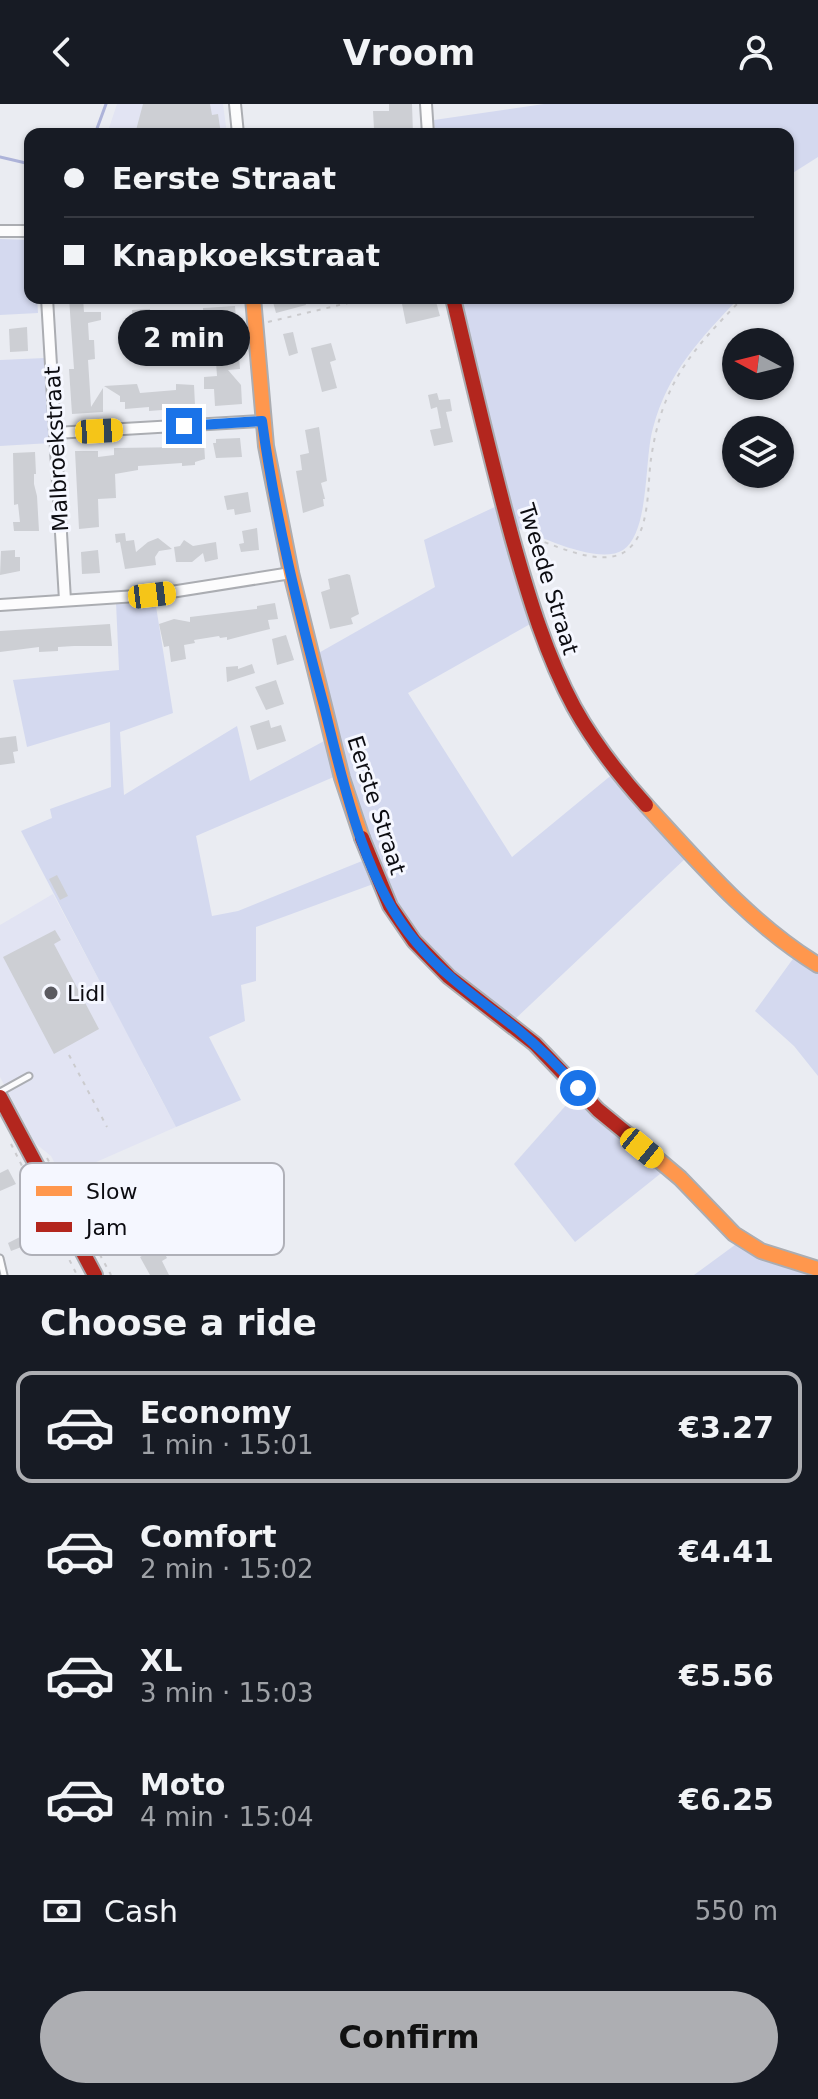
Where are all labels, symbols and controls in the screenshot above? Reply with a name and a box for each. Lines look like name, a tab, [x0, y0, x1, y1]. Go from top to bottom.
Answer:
icon: back	[40, 30, 84, 74]
icon: person	[734, 30, 778, 74]
text: Vroom	[343, 32, 475, 73]
text: Eerste Straat	[112, 161, 336, 196]
text: Knapkoekstraat	[112, 238, 380, 273]
callout: 2 min	[118, 310, 250, 366]
text: 2 min	[143, 323, 225, 353]
north arrow	[722, 328, 794, 400]
map controls	[722, 328, 794, 488]
street label: Malbroekstraat	[40, 365, 73, 532]
route end	[166, 408, 202, 444]
button: layers	[722, 416, 794, 488]
car	[74, 418, 124, 444]
street label: Tweede Straat	[513, 500, 583, 658]
car	[127, 580, 177, 610]
street label: Eerste Straat	[342, 733, 411, 878]
place label: Lidl	[67, 981, 105, 1006]
marker: Lidl	[42, 984, 60, 1002]
route start	[560, 1070, 596, 1106]
car	[616, 1124, 668, 1172]
legend	[20, 1163, 284, 1255]
text: Slow	[86, 1179, 138, 1204]
text: Jam	[84, 1215, 127, 1240]
text: Choose a ride	[40, 1302, 317, 1343]
icon: car	[44, 1391, 116, 1463]
text: Economy	[140, 1395, 292, 1430]
text: €3.27	[679, 1410, 774, 1445]
text: 1 min · 15:01	[140, 1430, 314, 1460]
icon: car	[44, 1515, 116, 1587]
text: Comfort	[140, 1519, 277, 1554]
text: €4.41	[679, 1534, 774, 1569]
text: 2 min · 15:02	[140, 1554, 314, 1584]
icon: car	[44, 1639, 116, 1711]
text: XL	[140, 1643, 182, 1678]
text: €5.56	[679, 1658, 774, 1693]
text: 3 min · 15:03	[140, 1678, 314, 1708]
icon: car	[44, 1763, 116, 1835]
text: Moto	[140, 1767, 225, 1802]
text: €6.25	[679, 1782, 774, 1817]
text: 4 min · 15:04	[140, 1802, 314, 1832]
icon: cash	[40, 1889, 84, 1933]
text: Cash	[104, 1894, 178, 1929]
text: 550 m	[695, 1896, 778, 1926]
button: Confirm	[40, 1991, 778, 2083]

